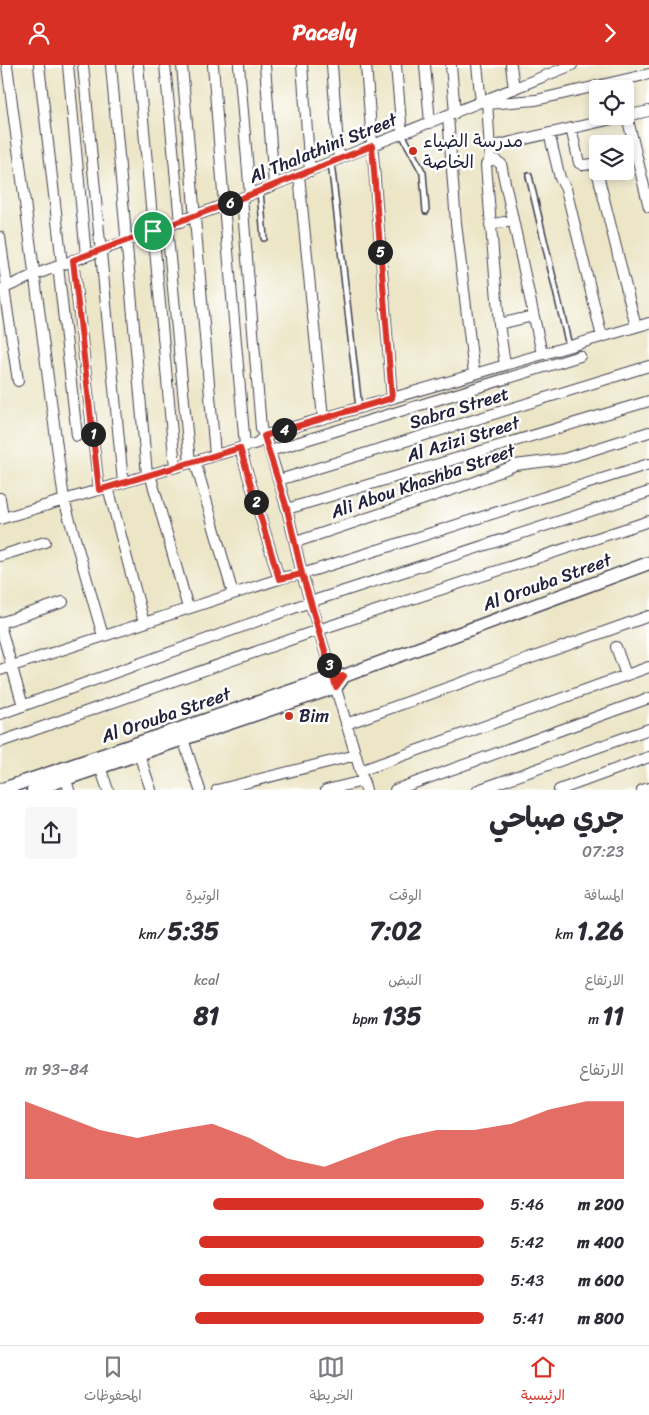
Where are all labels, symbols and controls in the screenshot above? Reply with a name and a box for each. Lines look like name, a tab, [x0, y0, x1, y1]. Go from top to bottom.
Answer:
text: Pacely	[292, 13, 357, 52]
icon: person	[25, 19, 53, 47]
icon: forward	[596, 19, 624, 47]
map controls	[589, 80, 634, 180]
button: locate	[589, 80, 634, 125]
street label: Al Thalathini Street	[243, 103, 403, 193]
place label: مدرسة الضياء الخاصة	[423, 125, 523, 178]
button: layers	[589, 135, 634, 180]
marker: مدرسة الضياء الخاصة	[407, 145, 419, 157]
pin: 6	[218, 191, 242, 215]
text: 6	[227, 191, 234, 216]
pin	[132, 210, 174, 252]
icon: arrive	[139, 217, 167, 245]
pin: 5	[368, 239, 392, 265]
text: 5	[376, 240, 385, 265]
street label: Sabra Street	[405, 378, 513, 438]
street label: Al Azizi Street	[402, 406, 524, 472]
pin: 4	[272, 417, 296, 443]
text: 4	[280, 418, 289, 443]
pin: 1	[80, 421, 106, 447]
text: 1	[90, 422, 97, 447]
street label: Ali Abou Khashba Street	[325, 434, 520, 528]
pin: 2	[244, 489, 268, 515]
text: 2	[252, 490, 261, 515]
street label: Al Orouba Street	[477, 544, 617, 620]
pin: 3	[316, 653, 342, 677]
text: 3	[326, 653, 333, 678]
street label: Al Orouba Street	[96, 678, 236, 752]
place label: Bim	[299, 700, 329, 732]
marker: Bim	[283, 710, 295, 722]
text: جري صباحي	[489, 793, 624, 842]
button: share	[25, 807, 77, 859]
text: 07:23	[582, 837, 624, 866]
text: الوتيرة	[186, 883, 219, 908]
text: الوقت	[389, 883, 422, 908]
text: المسافة	[584, 883, 624, 908]
text: 5:35	[168, 908, 219, 953]
text: 7:02	[370, 908, 422, 953]
text: 1.26	[577, 908, 624, 953]
text: /km	[139, 922, 168, 947]
text: km	[555, 922, 577, 947]
text: kcal	[194, 968, 219, 993]
text: النبض	[388, 968, 422, 993]
text: الارتفاع	[585, 968, 624, 993]
text: 81	[194, 993, 219, 1038]
text: 135	[382, 993, 422, 1038]
text: 11	[603, 993, 624, 1038]
text: bpm	[352, 1007, 382, 1032]
text: m	[588, 1007, 603, 1032]
text: 84–93 m	[25, 1055, 89, 1084]
text: الارتفاع	[579, 1055, 624, 1084]
text: 5:46	[510, 1190, 544, 1219]
text: 200 m	[578, 1190, 624, 1219]
text: 5:42	[510, 1228, 544, 1257]
text: 400 m	[577, 1228, 624, 1257]
text: 5:43	[511, 1266, 544, 1295]
text: 600 m	[578, 1266, 624, 1295]
text: 5:41	[513, 1304, 544, 1333]
text: 800 m	[578, 1304, 624, 1333]
tab: المحفوظات	[84, 1353, 142, 1408]
tab: الخريطة	[310, 1353, 353, 1408]
tab: الرئيسية	[521, 1353, 565, 1408]

